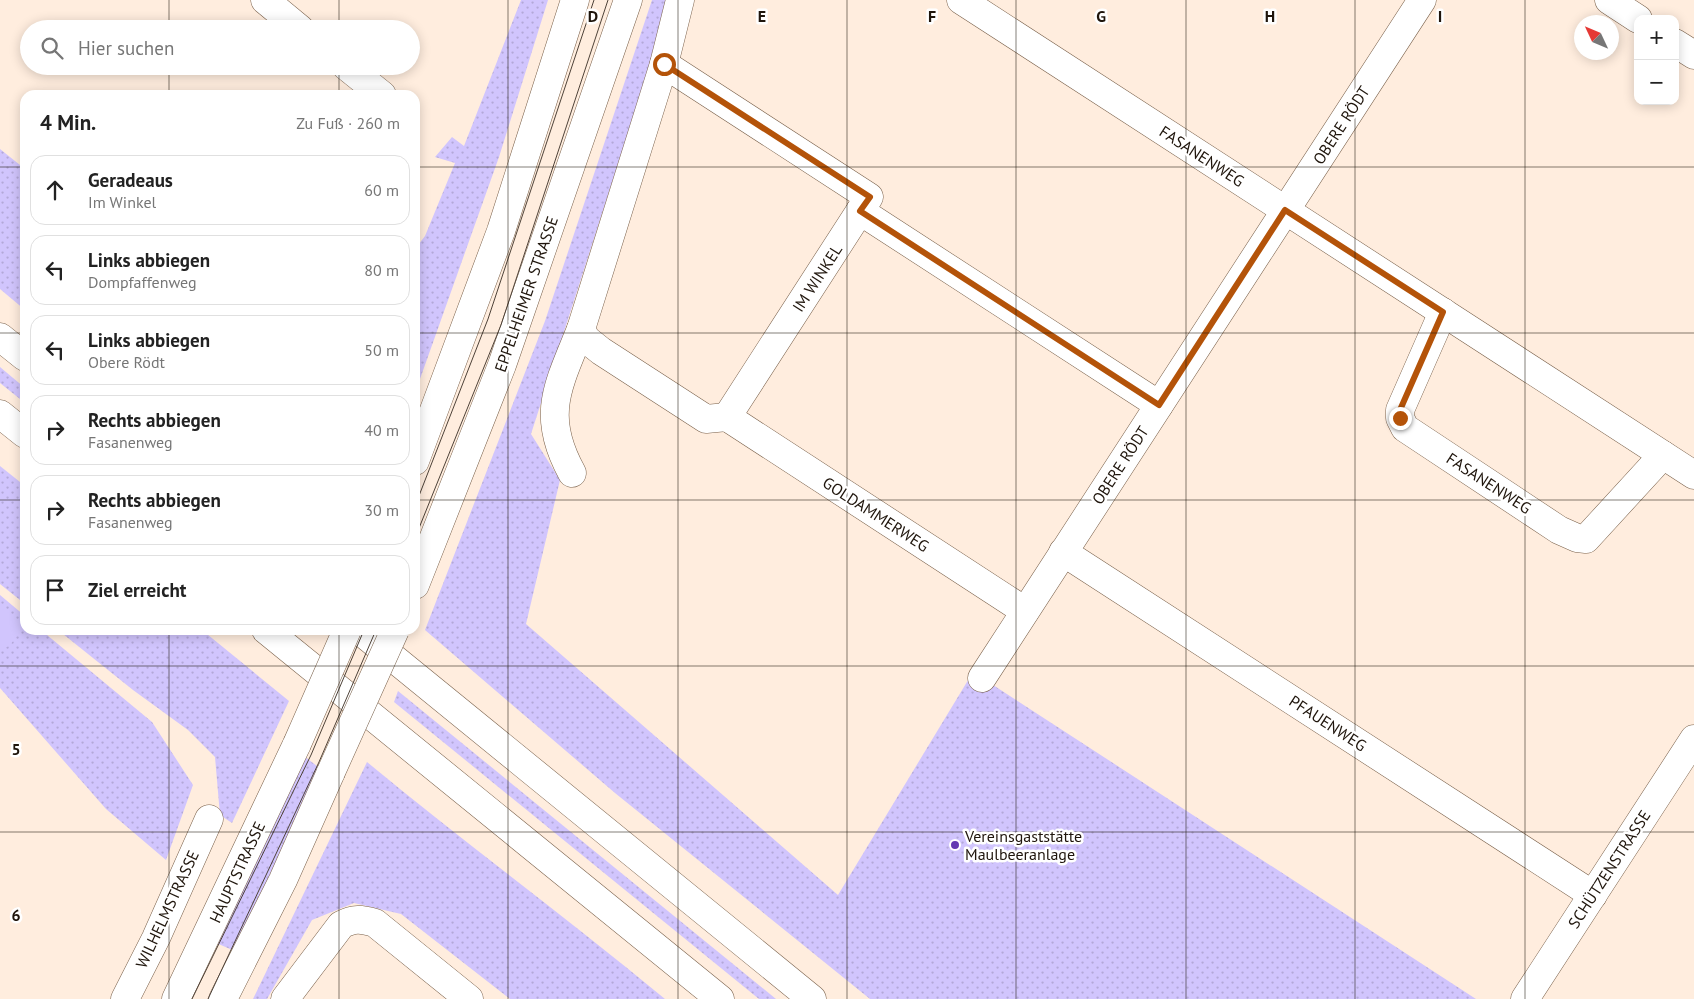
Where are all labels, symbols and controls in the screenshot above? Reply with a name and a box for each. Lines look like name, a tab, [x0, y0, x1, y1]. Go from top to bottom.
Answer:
text: D	[588, 6, 598, 26]
text: E	[758, 6, 766, 26]
text: F	[928, 6, 936, 26]
text: G	[1096, 6, 1106, 26]
text: H	[1265, 6, 1275, 26]
text: I	[1438, 6, 1442, 26]
north arrow	[1574, 15, 1619, 60]
map controls	[1634, 15, 1679, 105]
button: +	[1634, 15, 1679, 60]
search box	[20, 20, 420, 75]
icon: search	[38, 34, 66, 62]
text: Hier suchen	[78, 36, 174, 60]
route start	[653, 53, 676, 76]
button: −	[1634, 60, 1679, 105]
street label: OBERE RÖDT	[1308, 82, 1374, 168]
text: 4 Min.	[40, 109, 96, 136]
text: Zu Fuß · 260 m	[296, 113, 400, 133]
street label: FASANENWEG	[1156, 121, 1248, 191]
text: Geradeaus	[88, 168, 173, 192]
icon: ahead	[41, 176, 69, 204]
text: 60 m	[364, 180, 399, 200]
text: Im Winkel	[88, 192, 156, 212]
street label: EPPELHEIMER STRASSE	[490, 213, 562, 375]
street label: IM WINKEL	[788, 240, 846, 316]
text: Links abbiegen	[88, 248, 210, 272]
icon: left	[41, 256, 69, 284]
text: 80 m	[364, 260, 399, 280]
text: Dompfaffenweg	[88, 272, 197, 292]
text: Links abbiegen	[88, 328, 210, 352]
icon: left	[41, 336, 69, 364]
text: 50 m	[364, 340, 399, 360]
text: Obere Rödt	[88, 352, 165, 372]
route end	[1389, 407, 1412, 430]
text: Rechts abbiegen	[88, 408, 221, 432]
icon: right	[41, 416, 69, 444]
text: 40 m	[364, 420, 399, 440]
street label: OBERE RÖDT	[1087, 422, 1153, 508]
text: Fasanenweg	[88, 432, 173, 452]
street label: FASANENWEG	[1443, 448, 1535, 518]
street label: GOLDAMMERWEG	[819, 472, 933, 556]
text: Rechts abbiegen	[88, 488, 221, 512]
icon: right	[41, 496, 69, 524]
text: 30 m	[364, 500, 399, 520]
text: Fasanenweg	[88, 512, 173, 532]
icon: arrive	[41, 576, 69, 604]
text: Ziel erreicht	[88, 578, 186, 602]
street label: PFAUENWEG	[1286, 691, 1370, 755]
text: 5	[11, 739, 21, 759]
street label: SCHÜTZENSTRASSE	[1563, 806, 1655, 932]
street label: HAUPTSTRASSE	[205, 818, 269, 926]
place label: Vereinsgaststätte Maulbeeranlage	[964, 826, 1082, 864]
marker: Vereinsgaststätte Maulbeeranlage	[949, 839, 961, 851]
street label: WILHELMSTRASSE	[131, 847, 203, 971]
text: 6	[11, 905, 21, 925]

